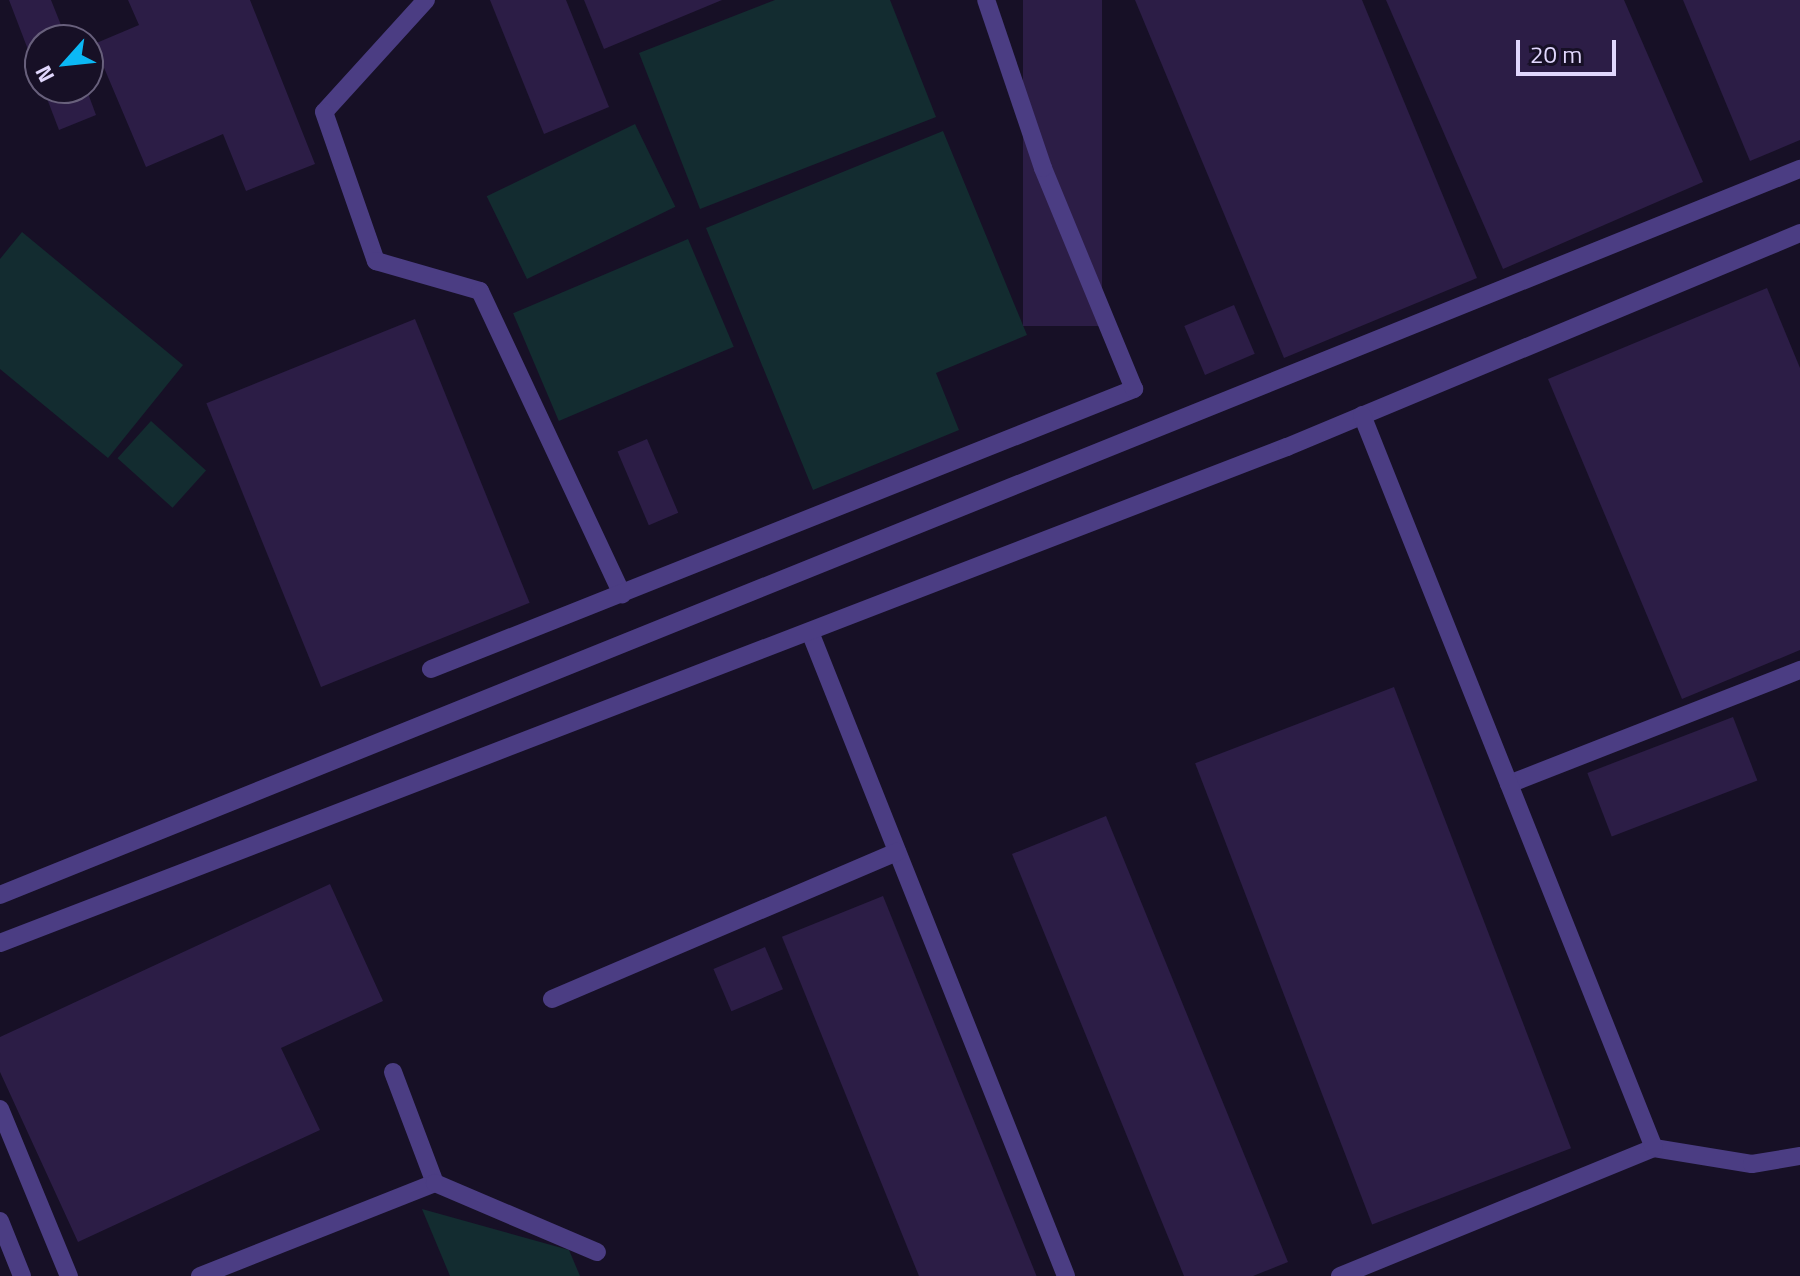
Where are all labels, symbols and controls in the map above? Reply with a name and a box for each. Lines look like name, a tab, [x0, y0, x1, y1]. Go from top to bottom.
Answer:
north arrow	[24, 24, 104, 104]
scale bar	[1520, 24, 1620, 74]
text: 20 m	[1530, 36, 1582, 72]
text: N	[26, 59, 63, 88]

